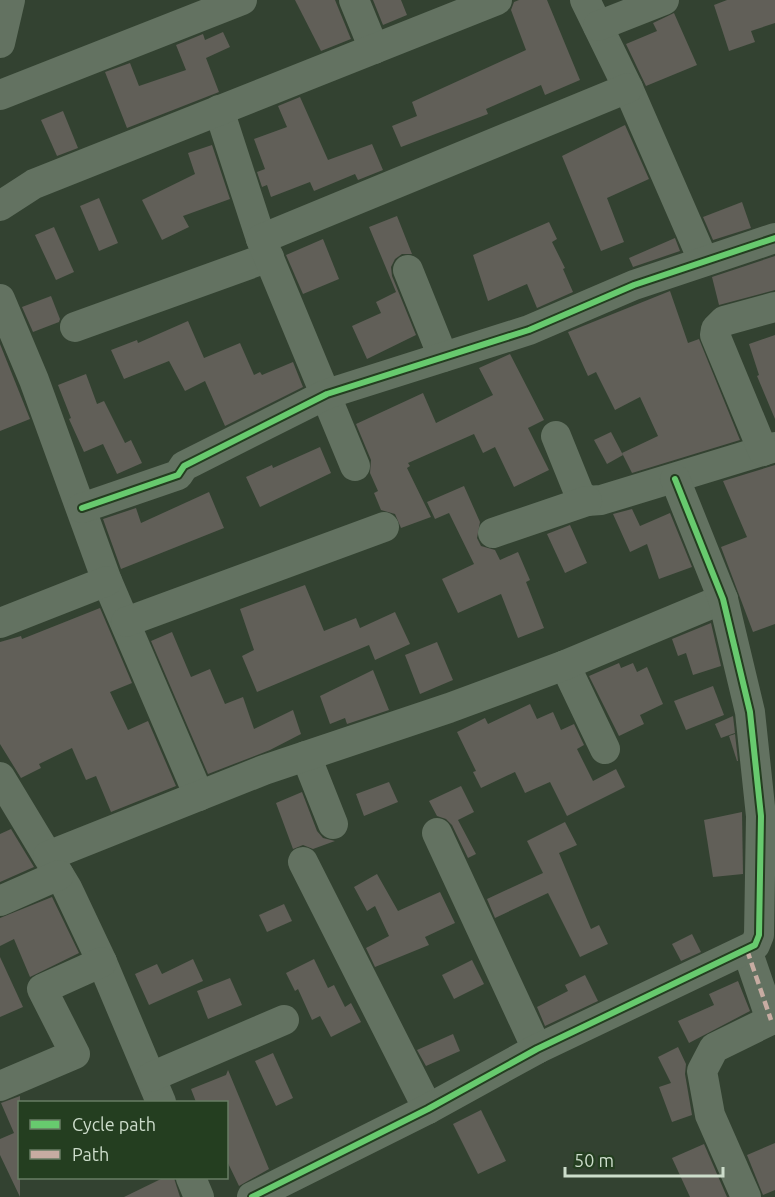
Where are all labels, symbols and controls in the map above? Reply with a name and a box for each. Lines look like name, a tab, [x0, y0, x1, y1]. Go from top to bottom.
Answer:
legend	[18, 1101, 228, 1179]
text: Cycle path	[72, 1114, 156, 1134]
scale bar	[565, 1140, 722, 1178]
text: Path	[72, 1144, 109, 1164]
text: 50 m	[574, 1150, 614, 1170]

